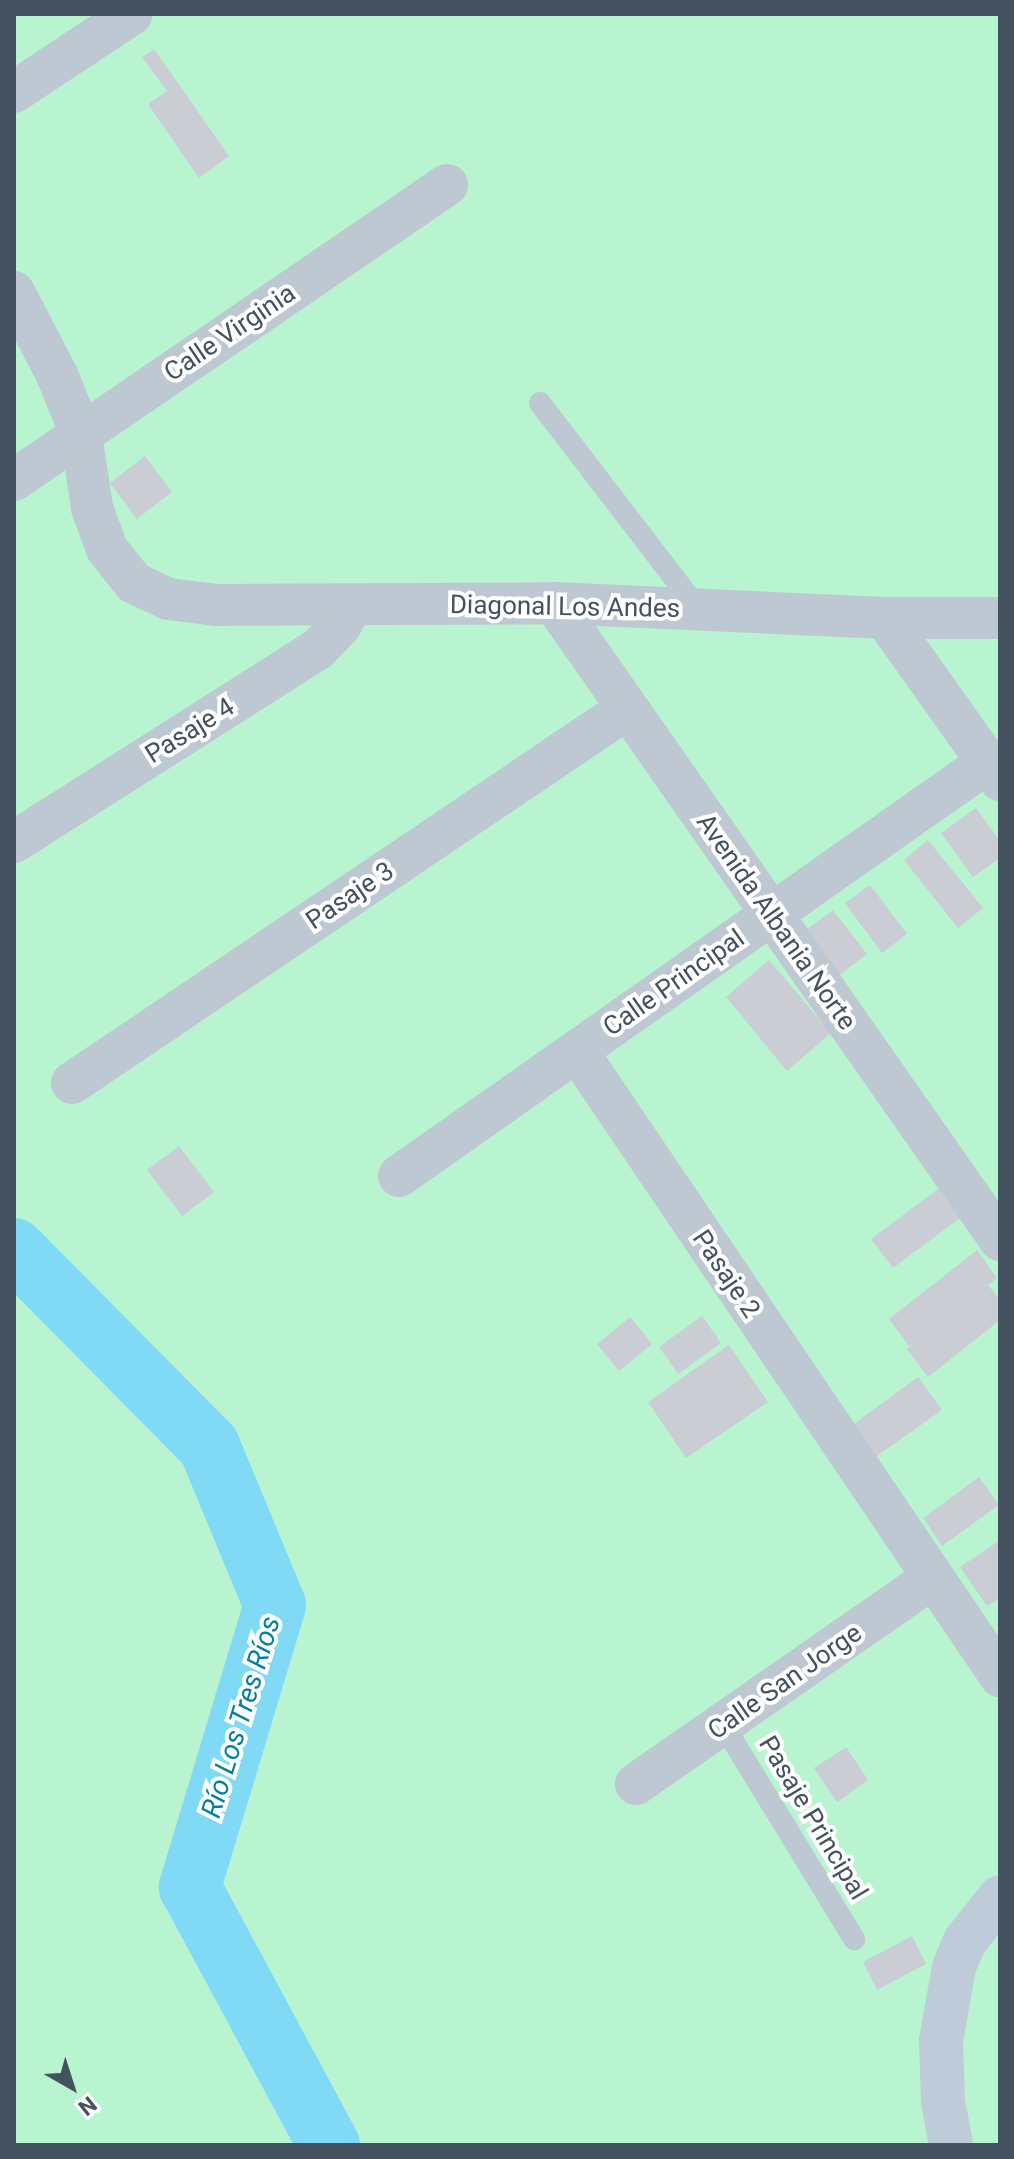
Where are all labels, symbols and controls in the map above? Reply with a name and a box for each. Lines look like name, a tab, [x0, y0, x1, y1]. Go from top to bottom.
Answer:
street label: Calle Virginia	[159, 278, 301, 388]
street label: Diagonal Los Andes	[450, 589, 680, 625]
street label: Pasaje 4	[140, 692, 240, 770]
street label: Avenida Albania Norte	[690, 808, 862, 1036]
street label: Pasaje 3	[300, 855, 400, 937]
street label: Calle Principal	[598, 923, 750, 1043]
street label: Pasaje 2	[685, 1224, 767, 1324]
water label: Río Los Tres Ríos	[194, 1612, 288, 1822]
street label: Calle San Jorge	[702, 1617, 868, 1747]
street label: Pasaje Principal	[752, 1731, 874, 1905]
north arrow	[32, 2047, 112, 2127]
text: N	[74, 2091, 101, 2121]

